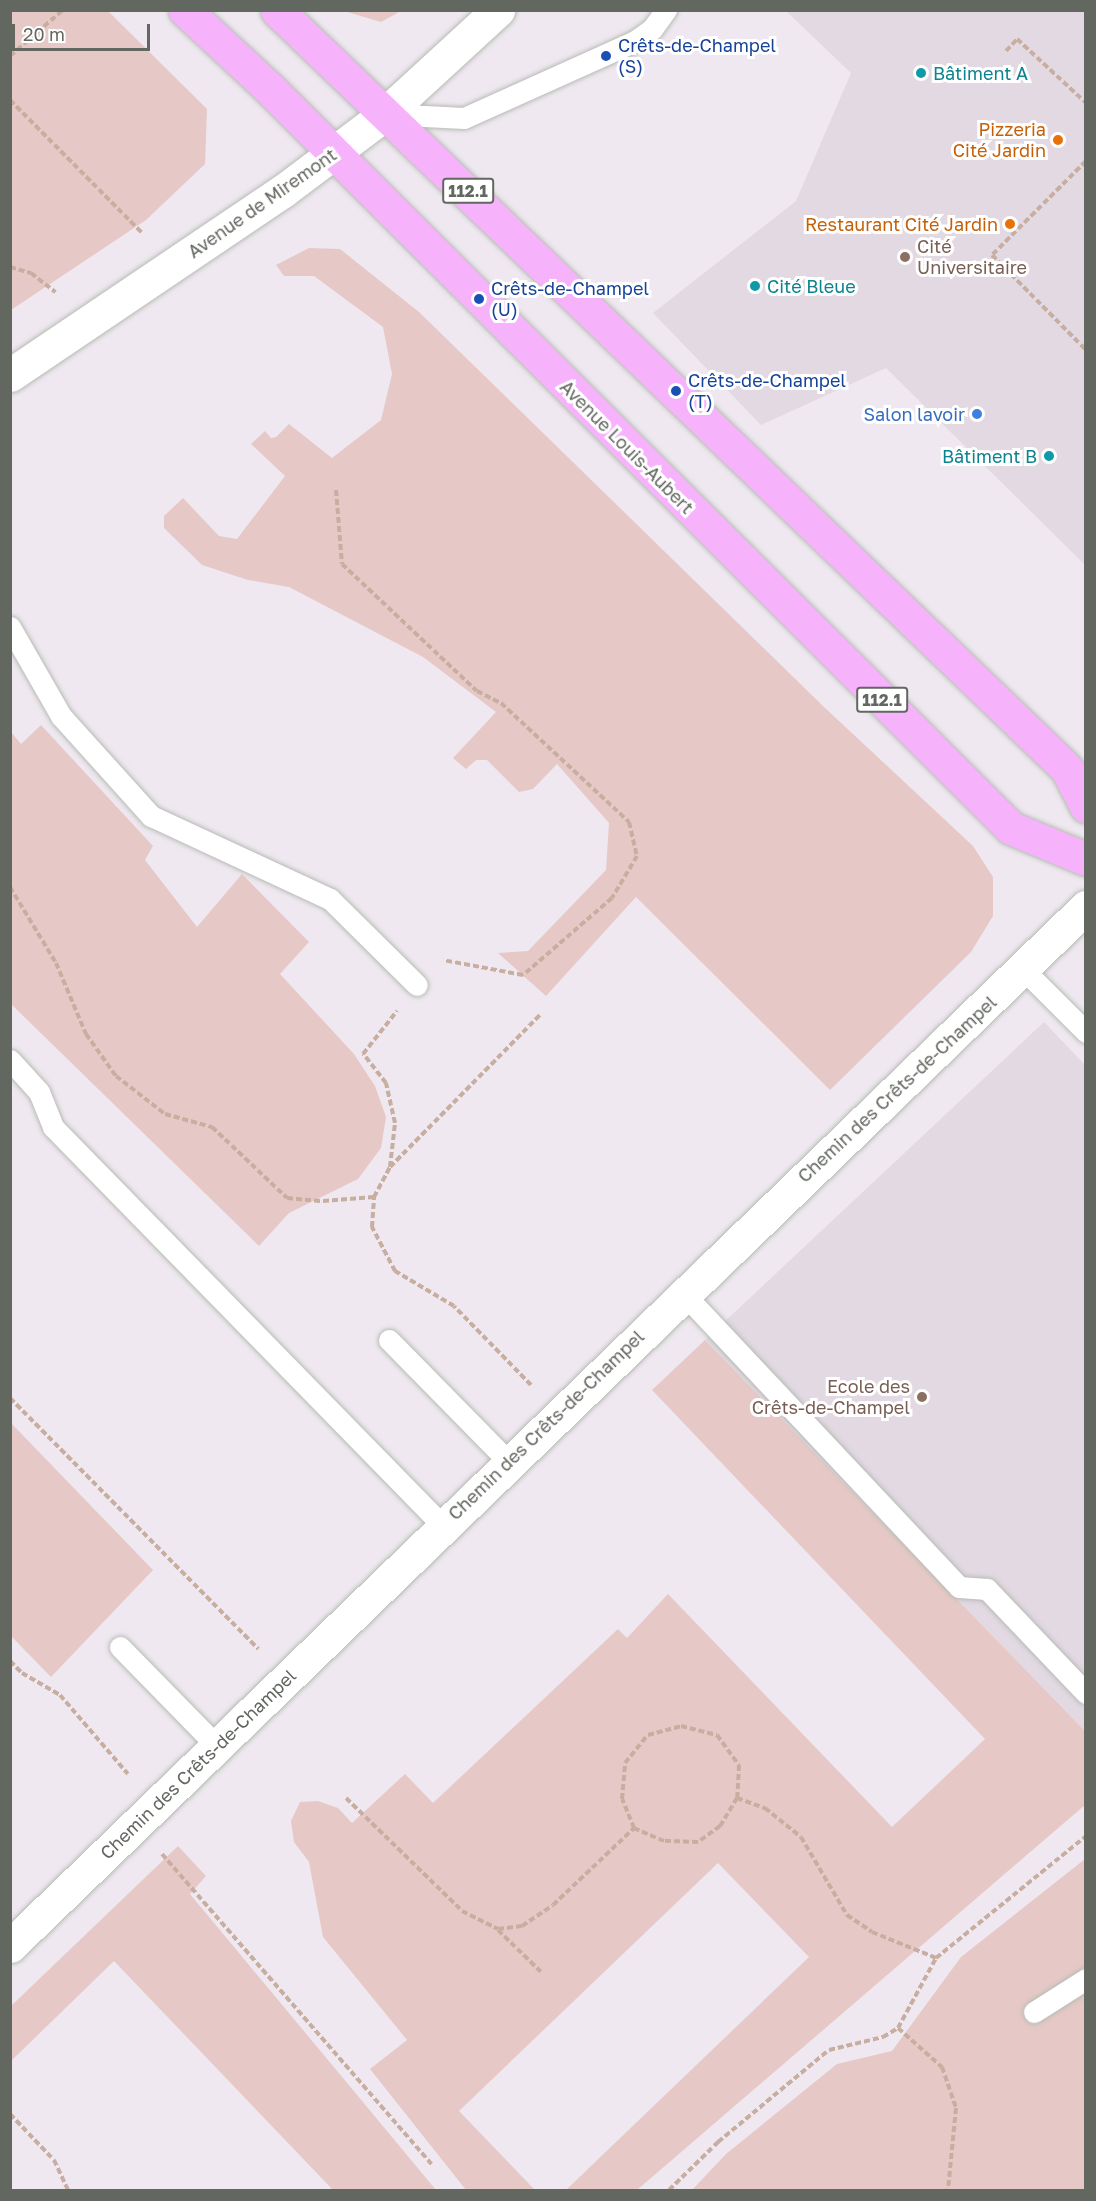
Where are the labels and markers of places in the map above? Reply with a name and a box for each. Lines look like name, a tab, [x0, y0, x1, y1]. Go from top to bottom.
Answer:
place label: Crêts-de-Champel (S)	[618, 35, 776, 78]
marker: Crêts-de-Champel (S)	[599, 49, 613, 63]
place label: Bâtiment A	[933, 62, 1028, 84]
marker: Bâtiment A	[914, 66, 928, 80]
place label: Pizzeria Cité Jardin	[953, 119, 1046, 162]
marker: Pizzeria Cité Jardin	[1051, 133, 1065, 147]
place label: Restaurant Cité Jardin	[805, 213, 998, 235]
marker: Restaurant Cité Jardin	[1003, 217, 1017, 231]
place label: Cité Universitaire	[917, 236, 1027, 278]
marker: Cité Universitaire	[898, 250, 912, 264]
place label: Cité Bleue	[767, 275, 856, 297]
place label: Crêts-de-Champel (U)	[491, 278, 649, 320]
marker: Cité Bleue	[748, 279, 762, 293]
marker: Crêts-de-Champel (U)	[472, 292, 486, 306]
place label: Crêts-de-Champel (T)	[688, 370, 846, 412]
marker: Crêts-de-Champel (T)	[669, 384, 683, 398]
place label: Salon lavoir	[863, 403, 965, 425]
marker: Salon lavoir	[970, 407, 984, 421]
place label: Bâtiment B	[942, 445, 1037, 467]
marker: Bâtiment B	[1042, 449, 1056, 463]
place label: Ecole des Crêts-de-Champel	[752, 1376, 910, 1418]
marker: Ecole des Crêts-de-Champel	[915, 1390, 929, 1404]

